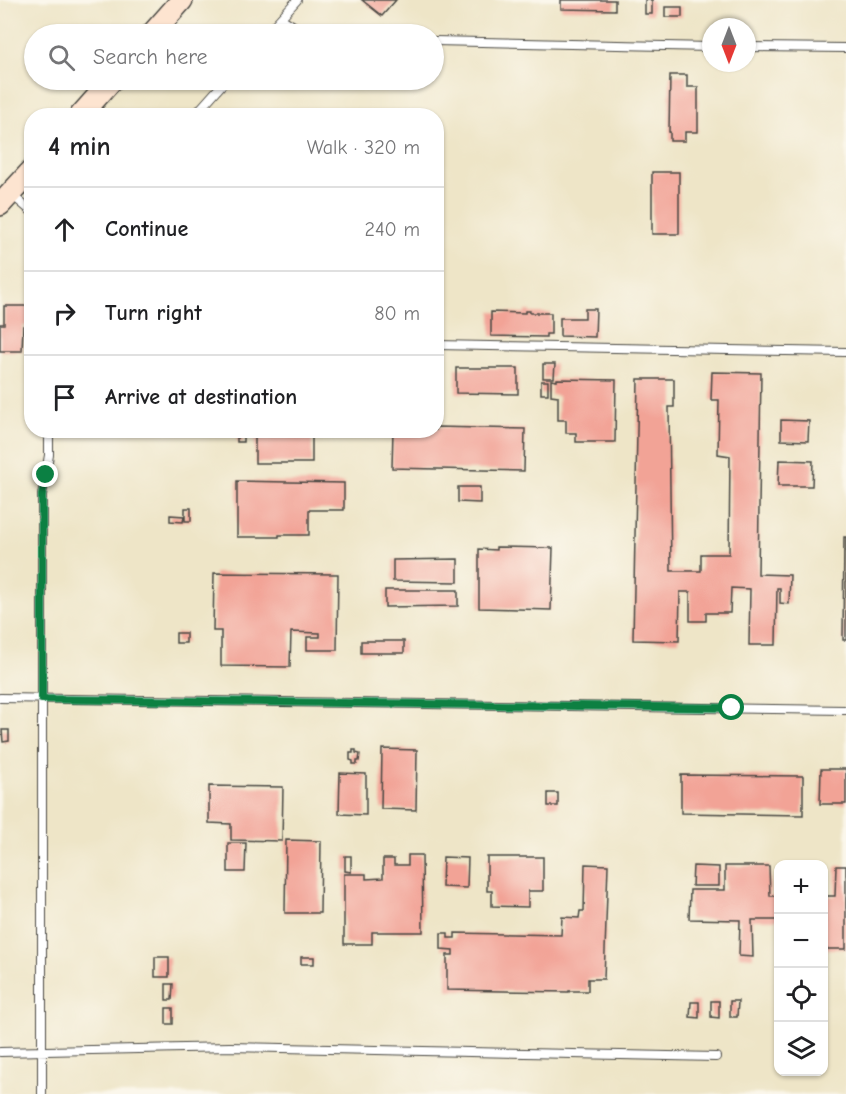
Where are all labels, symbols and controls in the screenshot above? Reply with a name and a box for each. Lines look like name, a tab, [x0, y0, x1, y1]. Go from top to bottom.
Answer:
north arrow	[702, 18, 756, 72]
search box	[24, 24, 444, 90]
icon: search	[45, 41, 78, 74]
text: Search here	[93, 44, 208, 70]
text: 4 min	[48, 132, 111, 162]
text: Walk · 320 m	[307, 136, 420, 159]
icon: ahead	[48, 213, 81, 246]
text: Continue	[105, 216, 188, 242]
text: 240 m	[365, 218, 420, 241]
icon: right	[48, 297, 81, 330]
text: Turn right	[105, 300, 202, 326]
text: 80 m	[374, 302, 420, 325]
icon: arrive	[48, 381, 81, 414]
text: Arrive at destination	[105, 384, 297, 410]
route end	[32, 461, 58, 487]
route start	[718, 694, 744, 720]
map controls	[774, 860, 828, 1076]
button: +	[774, 860, 828, 914]
button: −	[774, 914, 828, 968]
button: locate	[774, 968, 828, 1022]
button: layers	[774, 1022, 828, 1076]

